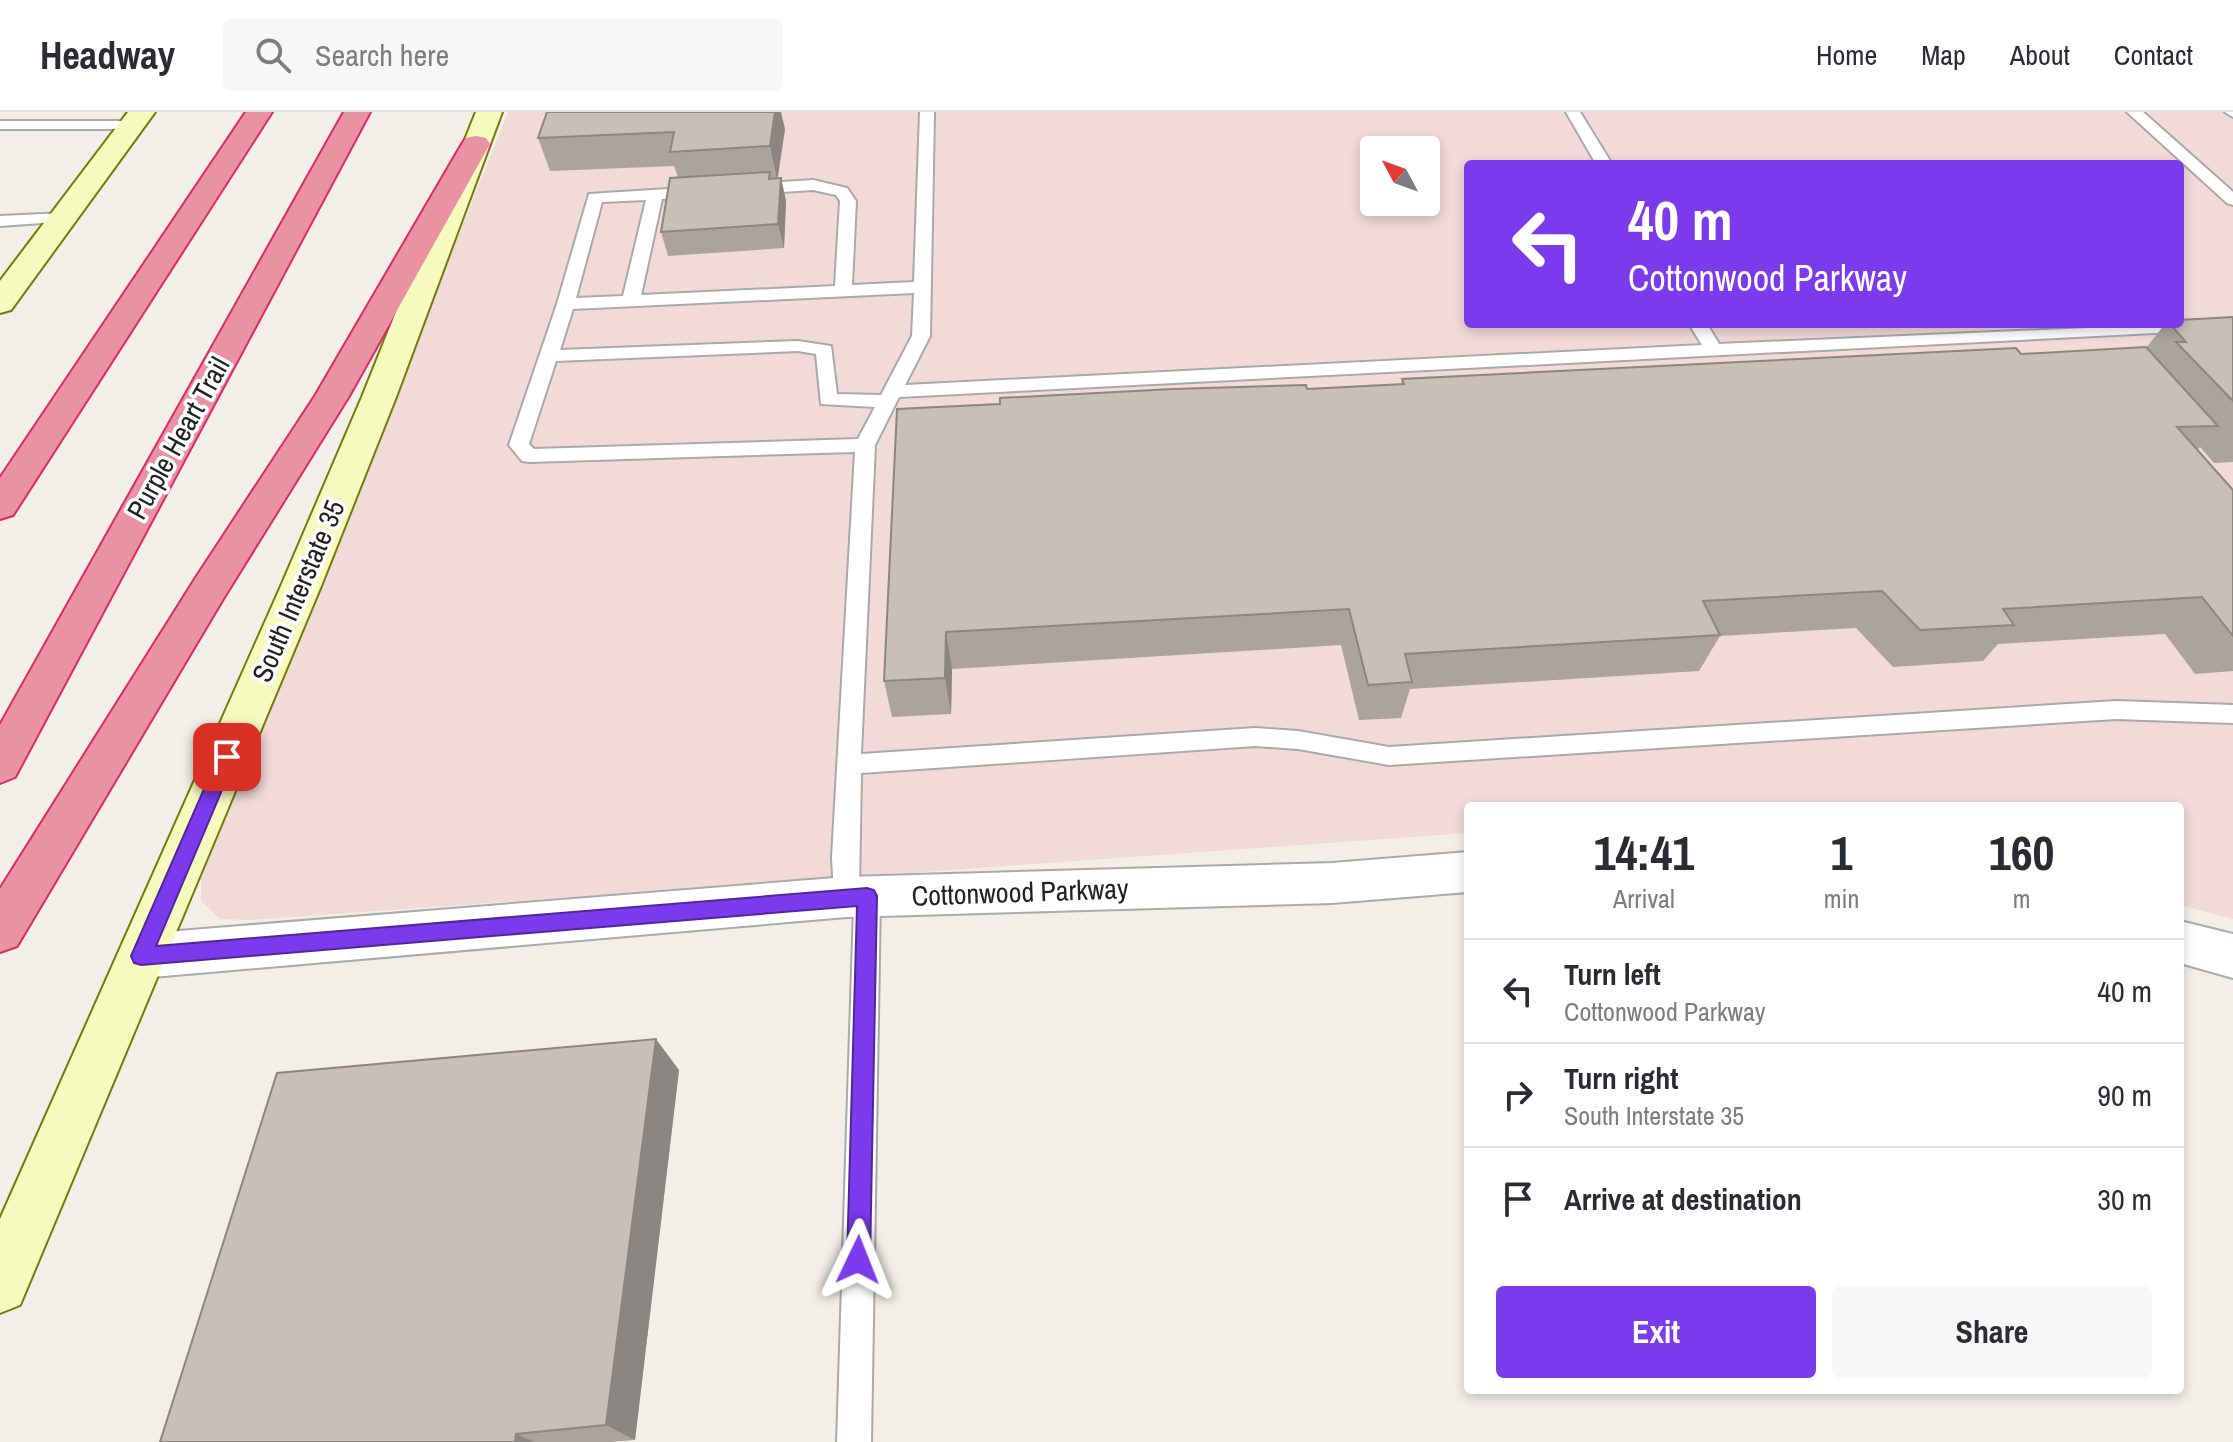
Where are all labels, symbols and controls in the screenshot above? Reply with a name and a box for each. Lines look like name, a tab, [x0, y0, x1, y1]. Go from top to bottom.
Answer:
search box	[223, 19, 783, 91]
text: Headway	[40, 30, 175, 81]
icon: search	[251, 33, 295, 77]
text: Search here	[315, 35, 449, 75]
text: Home	[1816, 36, 1877, 74]
text: Map	[1921, 36, 1966, 74]
text: About	[2010, 36, 2070, 74]
text: Contact	[2114, 36, 2193, 74]
north arrow	[1360, 136, 1440, 216]
map controls	[1360, 136, 1440, 216]
text: 40 m	[1628, 182, 1733, 257]
icon: left	[1496, 192, 1600, 296]
text: Cottonwood Parkway	[1628, 254, 1907, 302]
street label: Purple Heart Trail	[118, 350, 238, 526]
street label: South Interstate 35	[243, 494, 353, 688]
pin	[193, 723, 261, 791]
icon: arrive	[205, 735, 249, 779]
text: 14:41	[1594, 820, 1694, 885]
text: 1	[1831, 820, 1852, 885]
text: 160	[1989, 820, 2054, 885]
street label: Cottonwood Parkway	[911, 869, 1130, 915]
text: Arrival	[1613, 881, 1675, 916]
text: min	[1824, 881, 1859, 916]
text: m	[2013, 881, 2031, 916]
text: Turn left	[1564, 954, 1661, 994]
icon: left	[1496, 969, 1540, 1013]
text: 40 m	[2097, 971, 2152, 1011]
text: Cottonwood Parkway	[1564, 994, 1765, 1029]
text: Turn right	[1564, 1058, 1678, 1098]
icon: right	[1496, 1073, 1540, 1117]
text: 90 m	[2097, 1075, 2152, 1115]
text: South Interstate 35	[1564, 1098, 1744, 1133]
icon: arrive	[1496, 1177, 1540, 1221]
text: Arrive at destination	[1564, 1179, 1802, 1219]
text: 30 m	[2097, 1179, 2152, 1219]
position arrow	[816, 1218, 900, 1302]
button: Exit	[1496, 1286, 1816, 1378]
button: Share	[1832, 1286, 2152, 1378]

